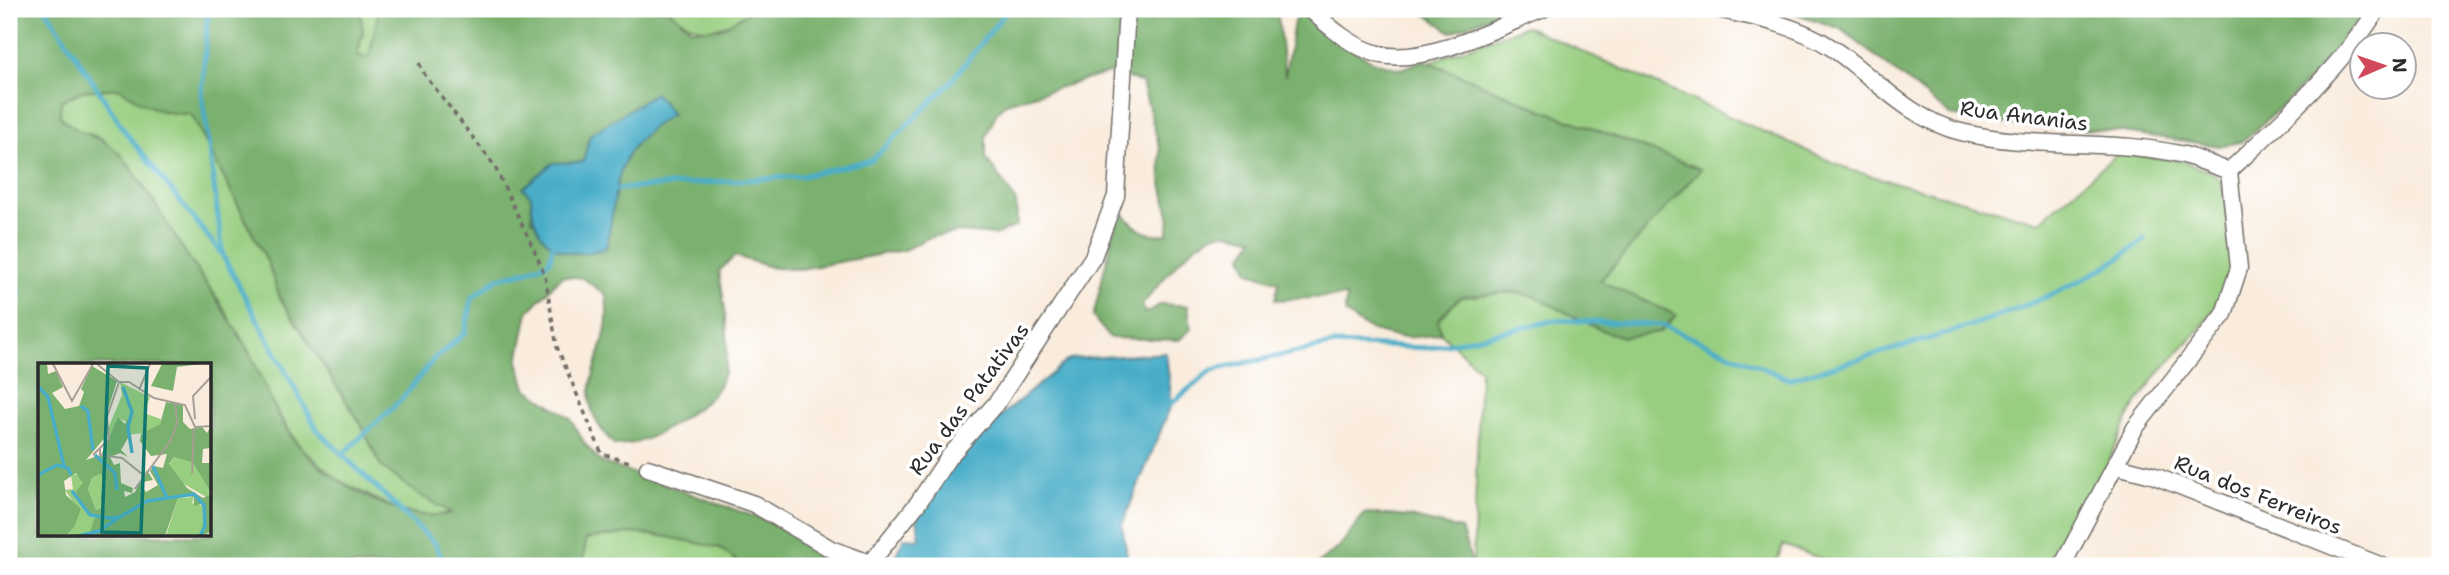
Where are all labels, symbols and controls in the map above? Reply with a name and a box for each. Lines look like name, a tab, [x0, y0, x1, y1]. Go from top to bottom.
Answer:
north arrow	[2348, 32, 2418, 102]
text: N	[2387, 57, 2412, 73]
street label: Rua Ananias	[1958, 94, 2090, 138]
street label: Rua das Patativas	[902, 317, 1036, 481]
inset map	[38, 363, 212, 536]
street label: Rua dos Ferreiros	[2170, 449, 2346, 541]

